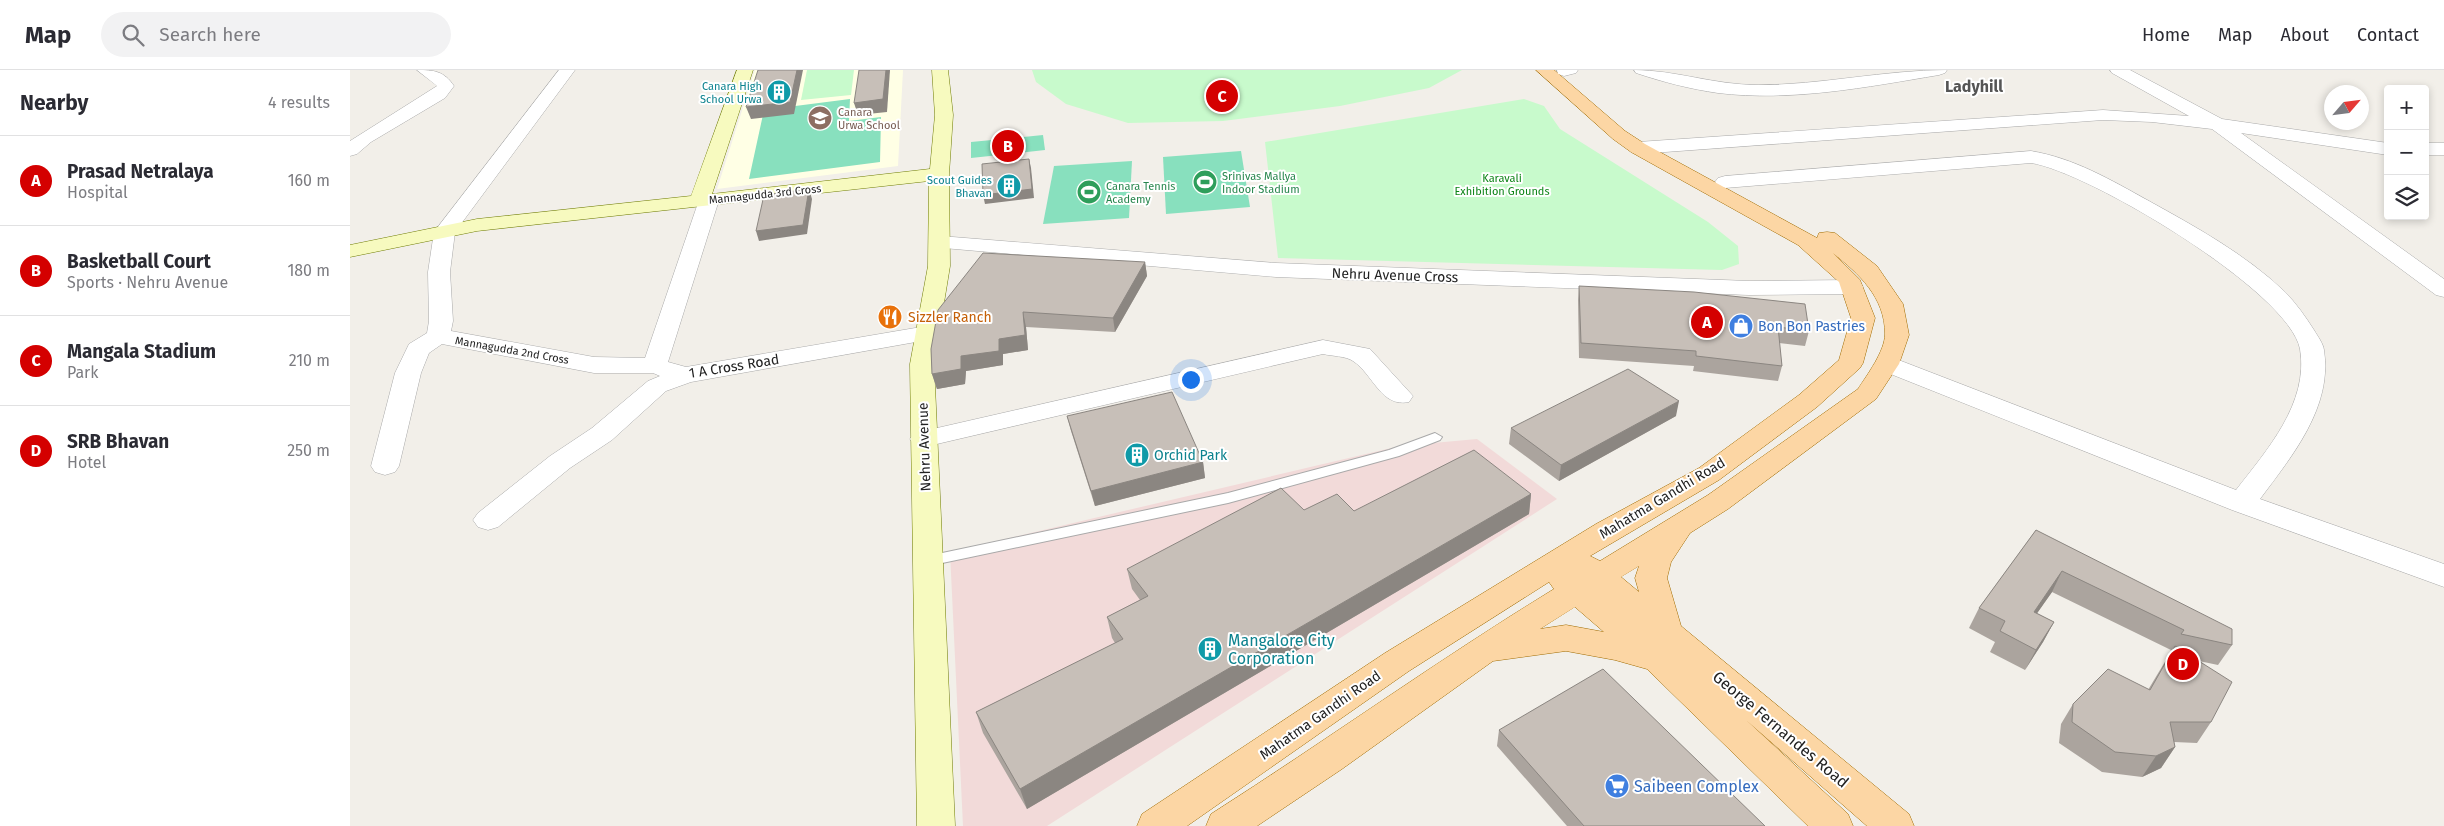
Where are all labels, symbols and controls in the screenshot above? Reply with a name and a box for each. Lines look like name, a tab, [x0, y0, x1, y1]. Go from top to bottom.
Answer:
search box	[101, 12, 451, 57]
text: Map	[25, 21, 71, 49]
icon: search	[119, 21, 147, 49]
text: Search here	[159, 23, 261, 46]
text: Home	[2142, 24, 2190, 46]
text: Map	[2218, 24, 2252, 46]
text: About	[2280, 24, 2329, 46]
text: Contact	[2357, 24, 2419, 46]
pin: C	[1206, 77, 1238, 115]
district label: Ladyhill	[1945, 77, 2003, 96]
building icon: Canara High School Urwa	[766, 79, 792, 105]
place label: Canara High School Urwa	[700, 80, 762, 106]
north arrow	[2324, 85, 2369, 130]
map controls	[2384, 85, 2429, 220]
button: +	[2384, 85, 2429, 130]
text: Nearby	[20, 90, 88, 116]
text: 4 results	[268, 93, 330, 112]
school or university icon: Canara Urwa School	[807, 105, 833, 131]
place label: Canara Urwa School	[838, 106, 900, 132]
pin: B	[992, 127, 1024, 165]
button: −	[2384, 130, 2429, 175]
text: Prasad Netralaya	[67, 160, 214, 183]
sports icon: Srinivas Mallya Indoor Stadium	[1192, 169, 1218, 195]
place label: Srinivas Mallya Indoor Stadium	[1222, 170, 1300, 196]
text: A	[31, 171, 41, 190]
text: 160 m	[288, 171, 330, 190]
park label: Karavali Exhibition Grounds	[1454, 172, 1550, 198]
building icon: Scout Guides Bhavan	[996, 173, 1022, 199]
place label: Scout Guides Bhavan	[927, 174, 992, 200]
button: layers	[2384, 175, 2429, 220]
sports icon: Canara Tennis Academy	[1076, 179, 1102, 205]
place label: Canara Tennis Academy	[1106, 180, 1175, 206]
street label: Mannagudda 3rd Cross	[708, 182, 822, 207]
text: Hospital	[67, 183, 128, 202]
text: Basketball Court	[67, 250, 211, 273]
text: B	[31, 261, 41, 280]
text: 180 m	[287, 261, 330, 280]
street label: Nehru Avenue Cross	[1331, 265, 1459, 286]
text: Sports · Nehru Avenue	[67, 273, 228, 292]
pin: A	[1691, 303, 1723, 341]
restaurant icon: Sizzler Ranch	[877, 304, 903, 330]
place label: Sizzler Ranch	[908, 309, 992, 326]
shop icon: Bon Bon Pastries	[1728, 313, 1754, 339]
place label: Bon Bon Pastries	[1758, 318, 1866, 335]
street label: Mannagudda 2nd Cross	[454, 334, 570, 367]
text: Mangala Stadium	[67, 340, 216, 363]
text: C	[31, 351, 41, 370]
text: 210 m	[289, 351, 330, 370]
street label: 1 A Cross Road	[688, 351, 780, 382]
text: Park	[67, 363, 99, 382]
your location	[1178, 367, 1204, 393]
street label: Nehru Avenue	[914, 402, 935, 492]
text: SRB Bhavan	[67, 430, 169, 453]
text: D	[31, 441, 41, 460]
text: 250 m	[287, 441, 330, 460]
building icon: Orchid Park	[1124, 442, 1150, 468]
place label: Orchid Park	[1154, 447, 1228, 464]
text: Hotel	[67, 453, 106, 472]
street label: Mahatma Gandhi Road	[1596, 454, 1728, 543]
place label: Mangalore City Corporation	[1228, 631, 1335, 668]
building icon: Mangalore City Corporation	[1197, 636, 1223, 662]
pin: D	[2167, 645, 2199, 683]
street label: Mahatma Gandhi Road	[1256, 667, 1384, 764]
street label: George Fernandes Road	[1709, 667, 1853, 792]
supermarket icon: Saibeen Complex	[1604, 773, 1630, 799]
place label: Saibeen Complex	[1634, 777, 1759, 796]

